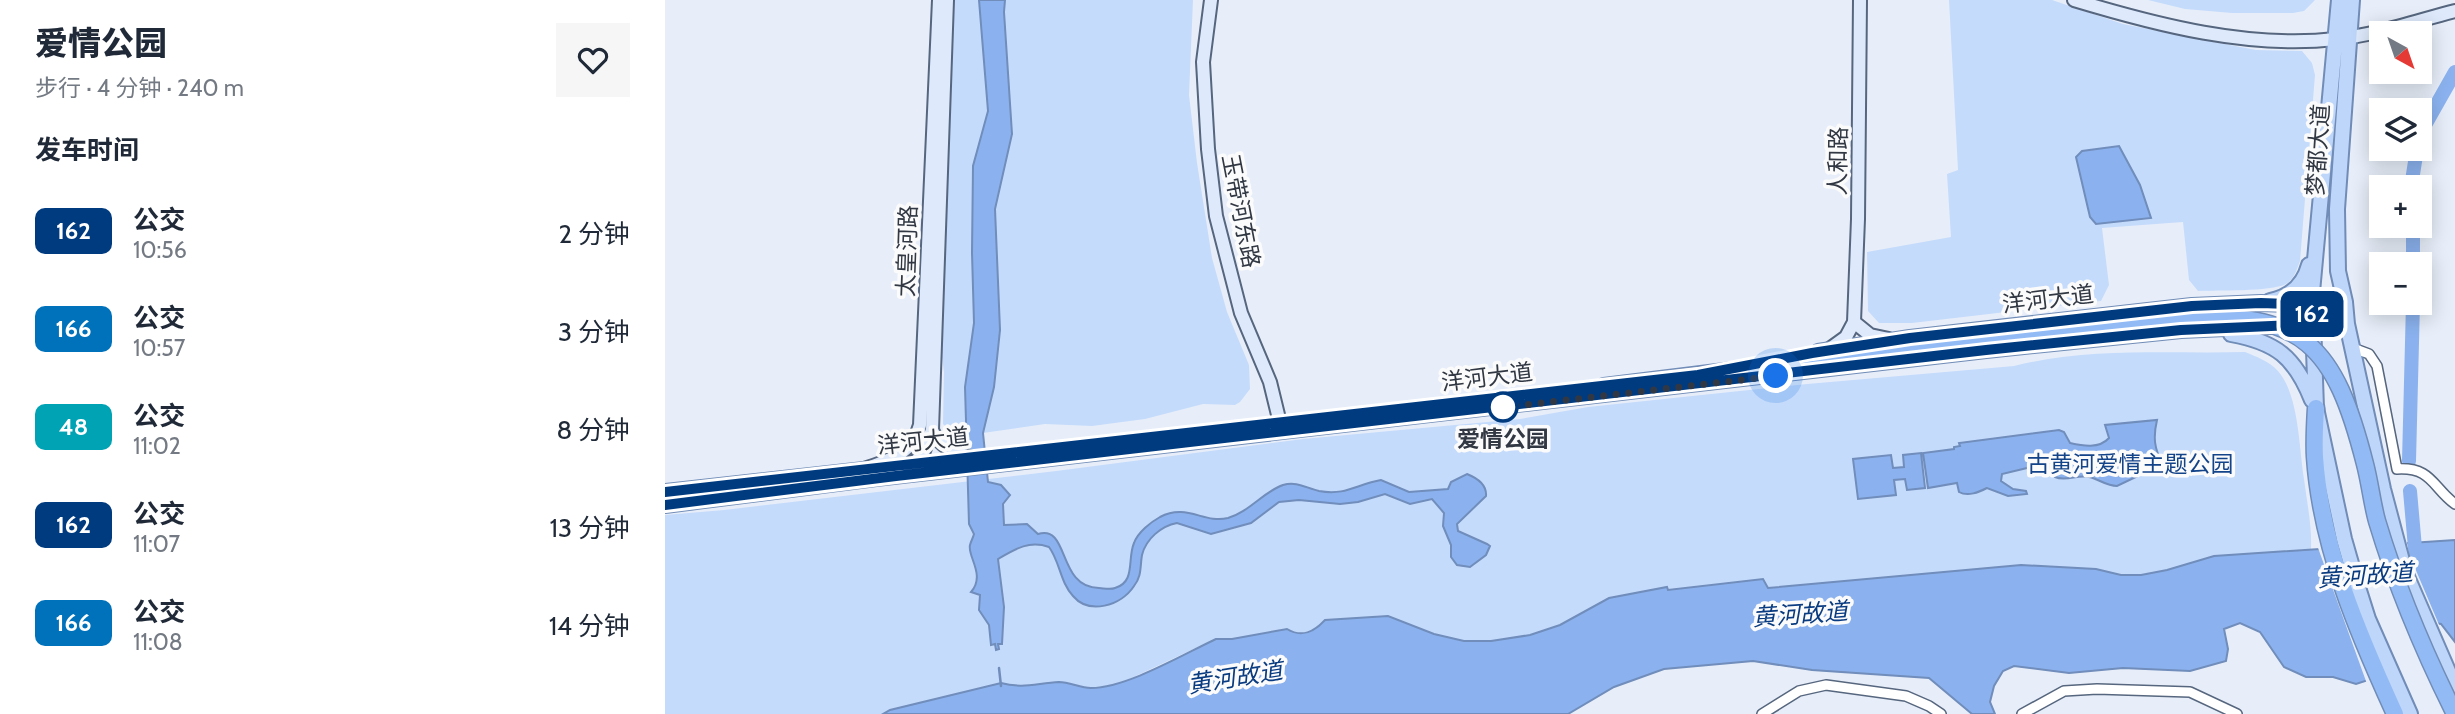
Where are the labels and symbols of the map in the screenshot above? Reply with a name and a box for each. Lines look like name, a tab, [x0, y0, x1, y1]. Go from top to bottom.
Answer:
north arrow	[2369, 21, 2433, 84]
street label: 梦都大道	[2301, 103, 2335, 197]
street label: 人和路	[1823, 126, 1853, 196]
street label: 玉带河东路	[1216, 152, 1266, 270]
street label: 太皇河路	[891, 205, 923, 297]
street label: 洋河大道	[2001, 279, 2095, 319]
line badge: 162	[2272, 291, 2352, 337]
street label: 洋河大道	[1440, 357, 1534, 397]
your location	[1758, 358, 1793, 393]
marker: 爱情公园	[1488, 392, 1518, 422]
street label: 洋河大道	[876, 422, 970, 460]
place label: 爱情公园	[1457, 425, 1549, 453]
park label: 古黄河爱情主题公园	[2027, 450, 2234, 478]
water label: 黄河故道	[2316, 557, 2417, 593]
water label: 黄河故道	[1751, 596, 1852, 632]
water label: 黄河故道	[1185, 655, 1288, 699]

